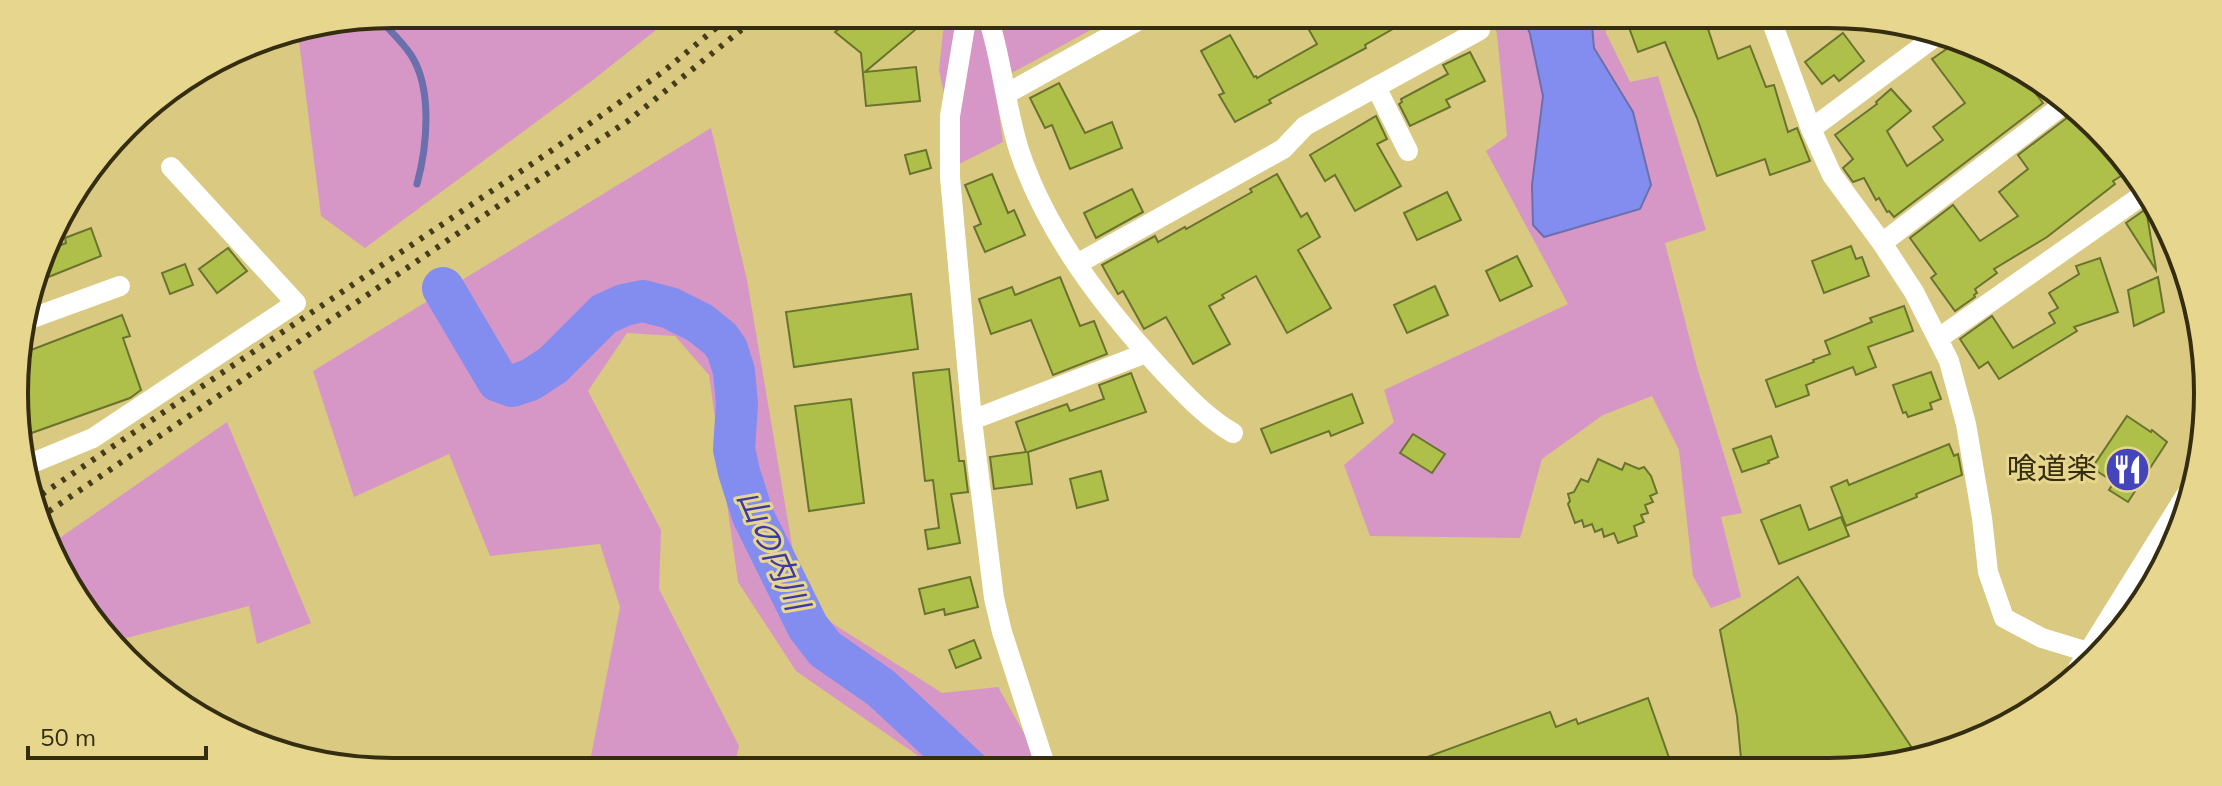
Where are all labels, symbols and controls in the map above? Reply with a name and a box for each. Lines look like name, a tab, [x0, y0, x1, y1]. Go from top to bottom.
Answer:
restaurant icon: 喰道楽	[2104, 445, 2152, 493]
place label: 喰道楽	[2007, 449, 2097, 487]
water label: 山の内川	[730, 483, 819, 619]
scale bar	[28, 710, 206, 760]
text: 50 m	[40, 722, 96, 752]

